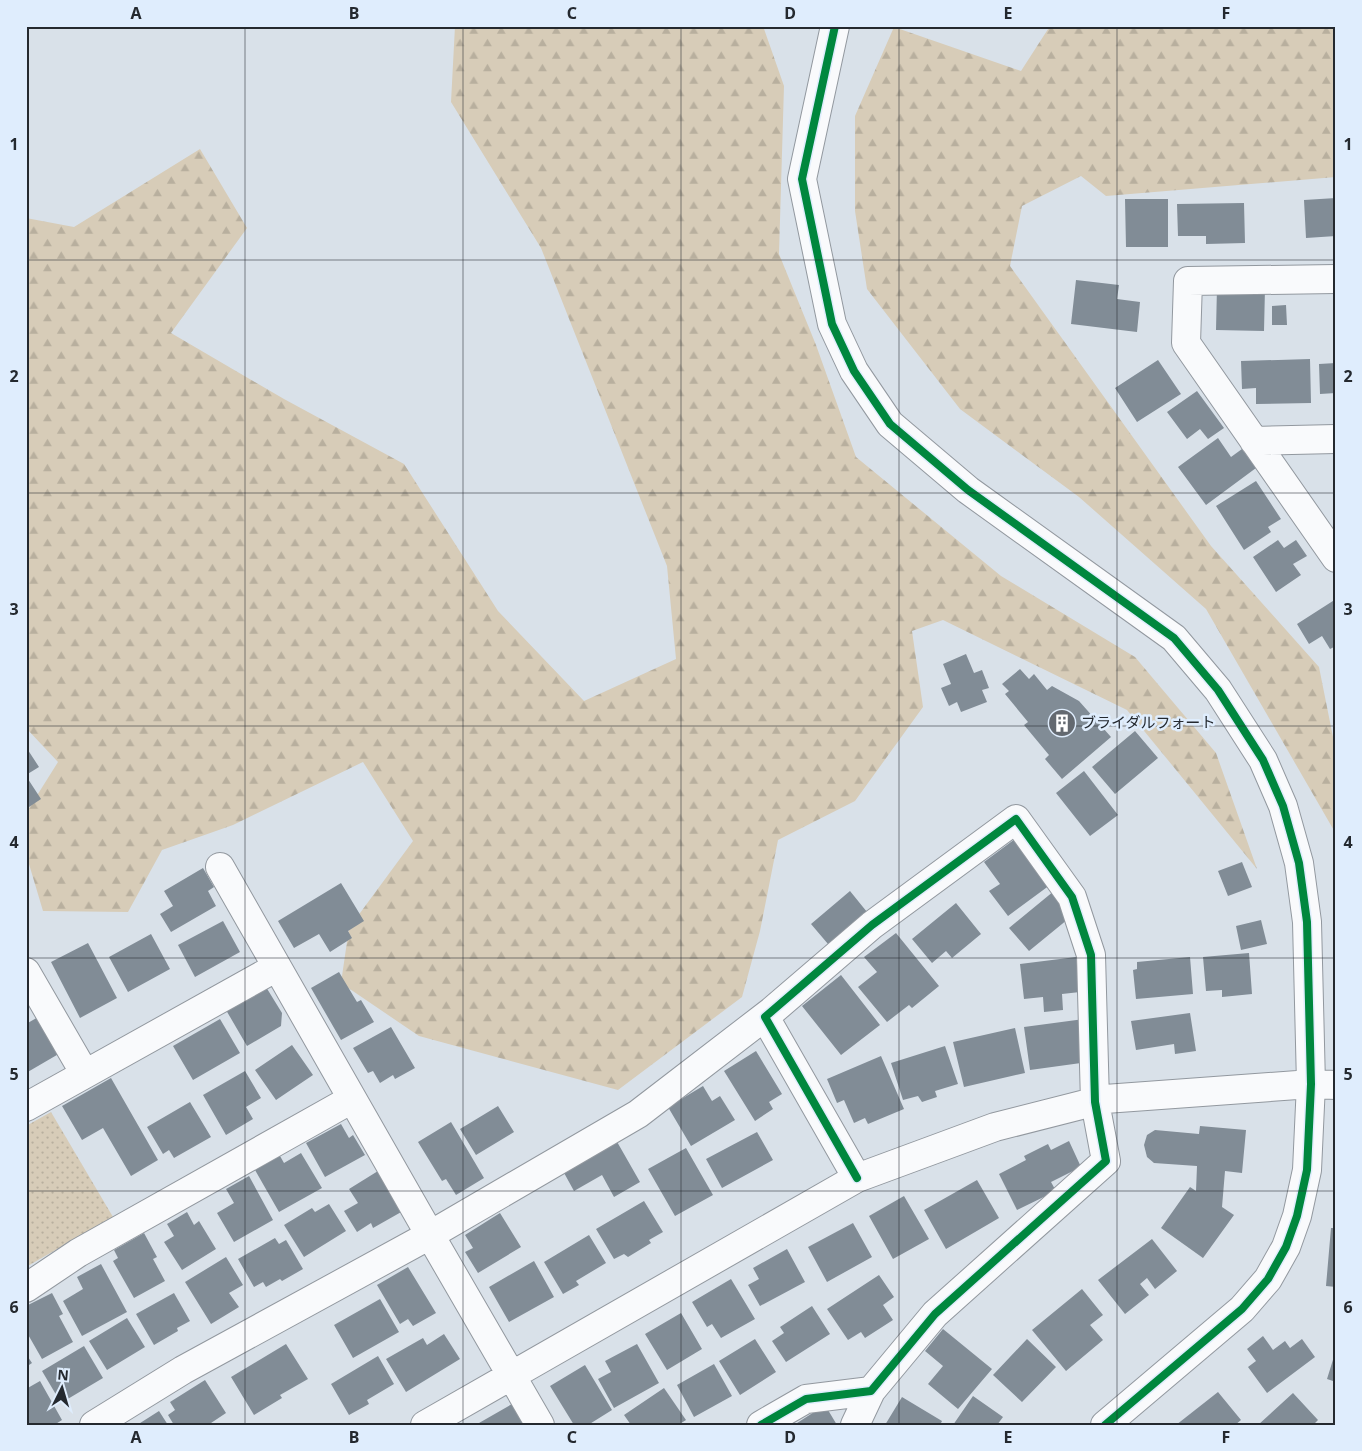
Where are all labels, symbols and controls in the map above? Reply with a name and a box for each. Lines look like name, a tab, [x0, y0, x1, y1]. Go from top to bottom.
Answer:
text: A	[130, 2, 142, 24]
text: B	[349, 2, 359, 24]
text: C	[567, 2, 577, 24]
text: D	[784, 2, 796, 24]
text: E	[1004, 2, 1013, 24]
text: F	[1222, 2, 1230, 24]
text: 1	[9, 133, 19, 155]
text: 1	[1343, 133, 1353, 155]
text: 2	[9, 365, 19, 387]
text: 2	[1343, 365, 1353, 387]
text: 3	[9, 598, 19, 620]
text: 3	[1343, 598, 1353, 620]
building icon: ブライダルフォート	[1047, 708, 1077, 738]
place label: ブライダルフォート	[1081, 712, 1215, 732]
text: 4	[9, 831, 19, 853]
text: 4	[1343, 831, 1353, 853]
text: 5	[9, 1063, 19, 1085]
text: 5	[1343, 1063, 1353, 1085]
text: 6	[9, 1296, 19, 1318]
text: 6	[1343, 1296, 1353, 1318]
north arrow	[38, 1364, 88, 1414]
text: N	[57, 1365, 70, 1385]
text: A	[130, 1426, 142, 1448]
text: B	[349, 1426, 359, 1448]
text: C	[567, 1426, 577, 1448]
text: D	[784, 1426, 796, 1448]
text: E	[1004, 1426, 1013, 1448]
text: F	[1222, 1426, 1230, 1448]

